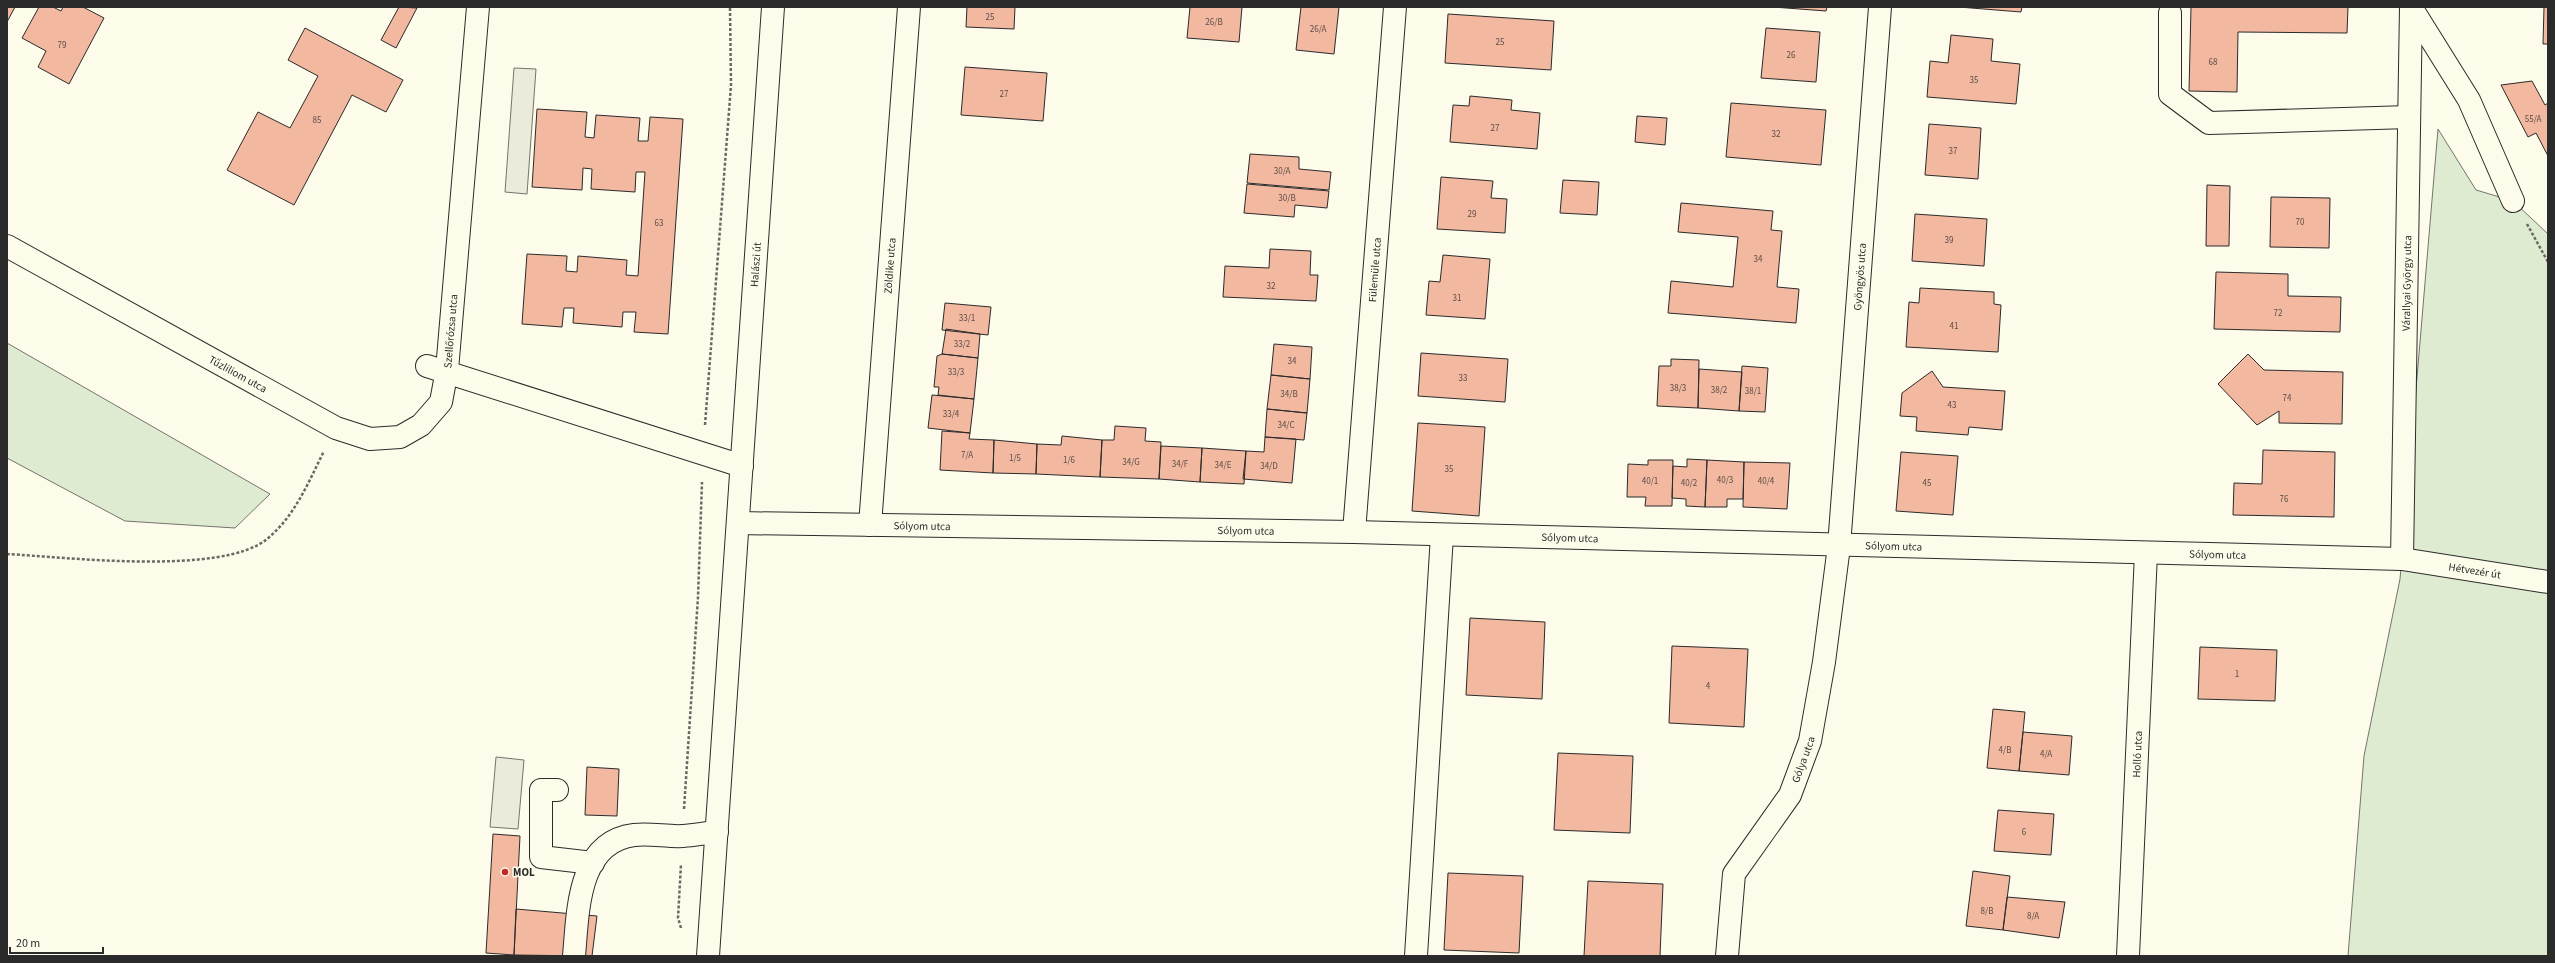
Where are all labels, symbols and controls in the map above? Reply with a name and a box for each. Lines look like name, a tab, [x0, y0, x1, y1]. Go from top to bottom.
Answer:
house number: 25	[986, 11, 995, 24]
house number: 26/B	[1205, 16, 1223, 29]
house number: 26/A	[1310, 23, 1326, 36]
house number: 25	[1496, 36, 1505, 49]
house number: 79	[58, 39, 67, 52]
house number: 26	[1787, 49, 1796, 62]
house number: 68	[2209, 56, 2218, 69]
house number: 35	[1970, 74, 1979, 87]
house number: 27	[1000, 88, 1009, 101]
house number: 55/A	[2525, 113, 2541, 126]
house number: 85	[313, 114, 322, 127]
house number: 27	[1491, 122, 1500, 135]
house number: 32	[1772, 128, 1781, 141]
house number: 37	[1949, 145, 1958, 158]
house number: 30/A	[1274, 165, 1290, 178]
house number: 30/B	[1278, 192, 1296, 205]
house number: 29	[1468, 208, 1477, 221]
house number: 70	[2296, 216, 2305, 229]
house number: 63	[655, 217, 664, 230]
house number: 39	[1945, 234, 1954, 247]
street label: Várallyai György utca	[2399, 235, 2415, 331]
street label: Zöldike utca	[880, 237, 900, 294]
street label: Fülemüle utca	[1365, 237, 1385, 303]
street label: Halászi út	[747, 241, 765, 288]
street label: Gyöngyös utca	[1850, 243, 1870, 311]
house number: 34	[1754, 253, 1763, 266]
house number: 32	[1267, 280, 1276, 293]
house number: 31	[1453, 292, 1461, 305]
street label: Szellőrózsa utca	[440, 294, 461, 369]
house number: 72	[2274, 307, 2283, 320]
house number: 33/1	[959, 312, 975, 325]
house number: 41	[1950, 320, 1958, 333]
house number: 33/2	[954, 338, 971, 351]
street label: Tűzliliom utca	[206, 352, 270, 396]
house number: 34	[1288, 355, 1297, 368]
house number: 33/3	[948, 366, 965, 379]
house number: 33	[1459, 372, 1468, 385]
house number: 38/3	[1670, 382, 1687, 395]
house number: 38/2	[1711, 384, 1728, 397]
house number: 38/1	[1745, 385, 1761, 398]
house number: 34/B	[1280, 388, 1298, 401]
house number: 74	[2283, 392, 2292, 405]
house number: 43	[1948, 399, 1957, 412]
house number: 33/4	[943, 408, 960, 421]
house number: 34/C	[1277, 419, 1295, 432]
house number: 7/A	[961, 449, 973, 462]
house number: 1/5	[1009, 452, 1022, 465]
house number: 1/6	[1063, 454, 1076, 467]
house number: 34/G	[1122, 456, 1140, 469]
house number: 34/F	[1172, 458, 1189, 471]
house number: 34/E	[1215, 459, 1232, 472]
house number: 34/D	[1260, 460, 1278, 473]
house number: 35	[1445, 463, 1454, 476]
house number: 40/3	[1717, 474, 1734, 487]
house number: 40/1	[1642, 475, 1658, 488]
house number: 40/4	[1758, 475, 1775, 488]
house number: 40/2	[1681, 477, 1698, 490]
house number: 45	[1923, 477, 1932, 490]
house number: 76	[2280, 493, 2289, 506]
street label: Sólyom utca	[893, 518, 951, 534]
street label: Sólyom utca	[1217, 523, 1275, 539]
street label: Sólyom utca	[1541, 530, 1599, 546]
street label: Sólyom utca	[1865, 538, 1922, 555]
street label: Sólyom utca	[2189, 547, 2246, 563]
street label: Hétvezér út	[2447, 559, 2502, 582]
house number: 1	[2235, 668, 2239, 681]
house number: 4	[1706, 680, 1711, 693]
street label: Holló utca	[2129, 730, 2146, 778]
street label: Gólya utca	[1788, 735, 1819, 785]
house number: 4/B	[1999, 744, 2011, 757]
house number: 4/A	[2040, 748, 2052, 761]
house number: 6	[2022, 826, 2027, 839]
place label: MOL	[513, 865, 535, 880]
marker: MOL	[500, 867, 510, 877]
house number: 8/B	[1981, 905, 1993, 918]
house number: 8/A	[2027, 910, 2039, 923]
scale bar	[10, 929, 103, 955]
text: 20 m	[16, 935, 40, 952]

